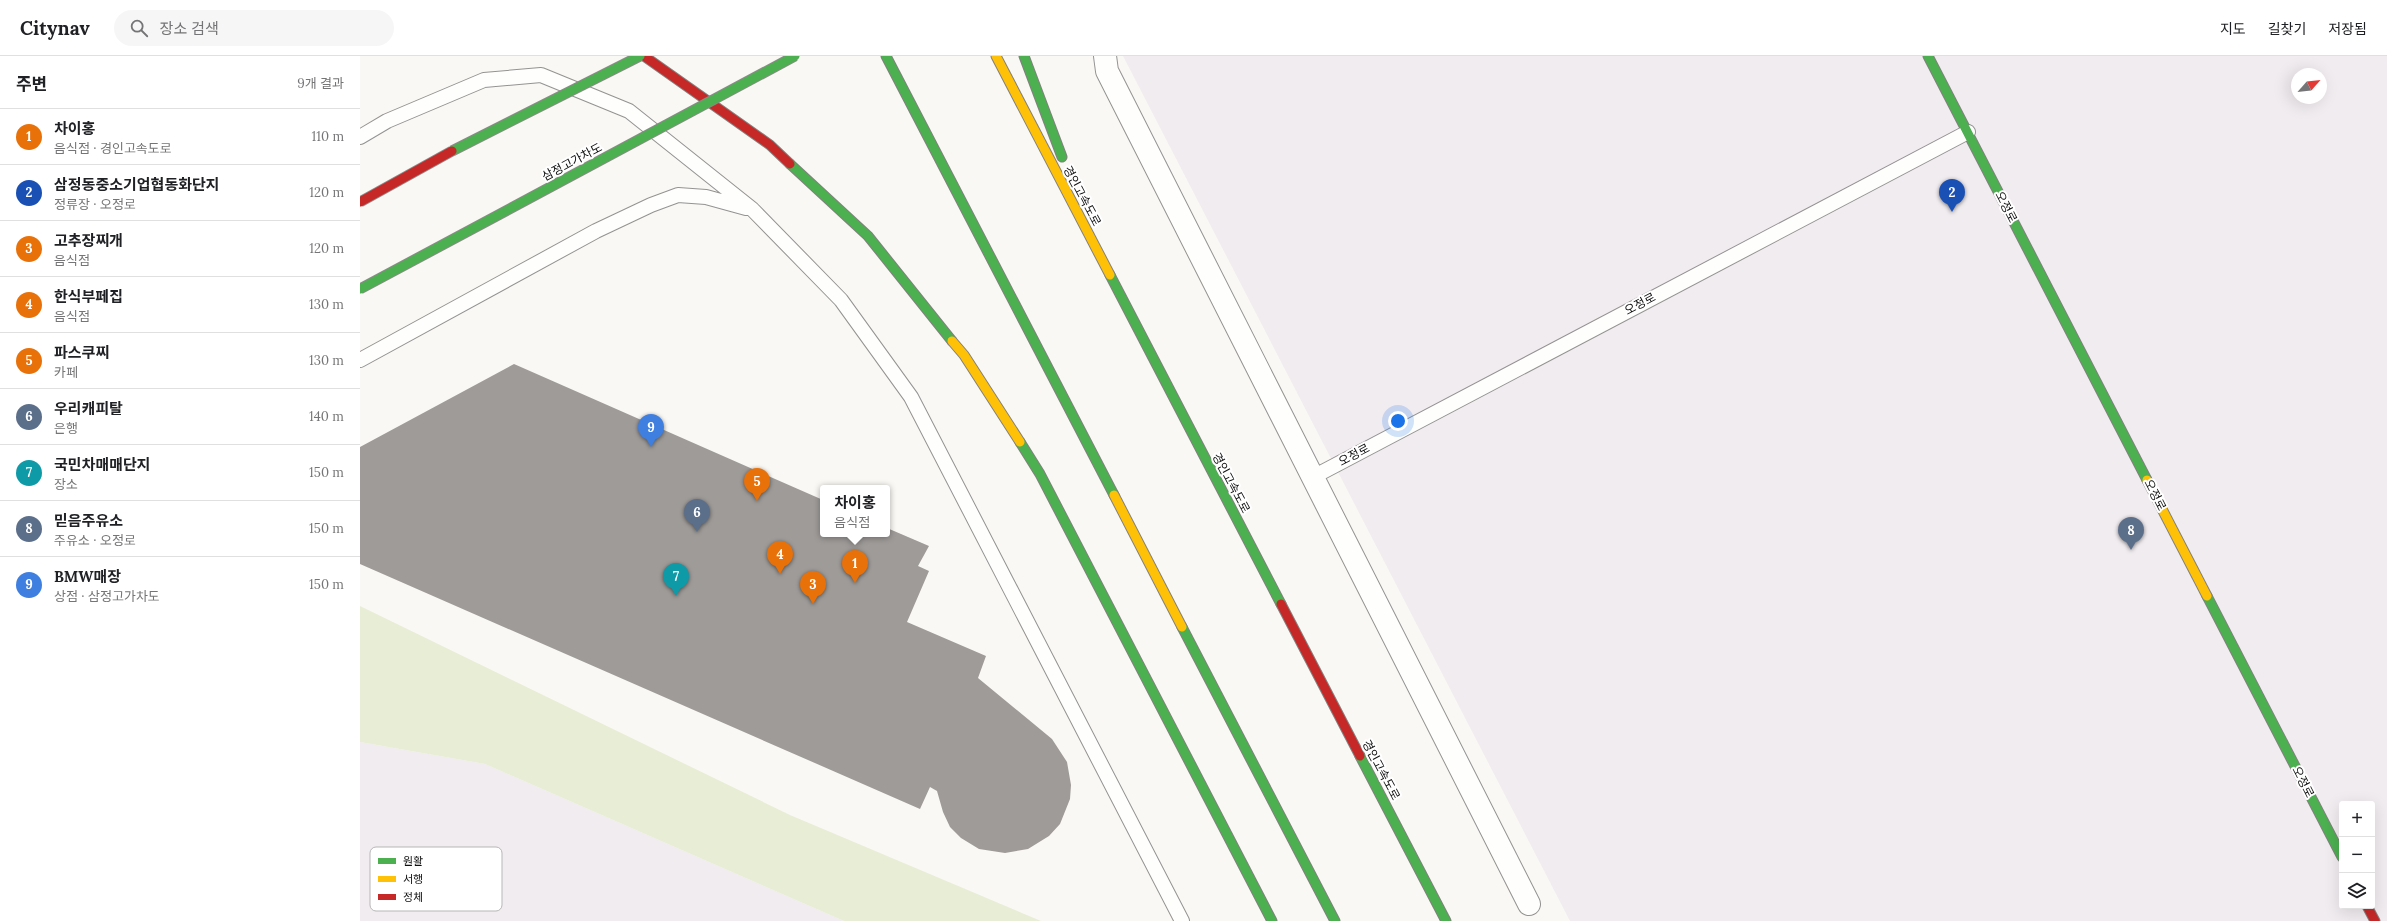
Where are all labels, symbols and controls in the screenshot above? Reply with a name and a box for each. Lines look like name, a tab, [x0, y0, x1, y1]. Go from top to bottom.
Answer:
search box	[114, 10, 394, 46]
text: Citynav	[20, 16, 90, 40]
icon: search	[128, 17, 150, 39]
text: 장소 검색	[160, 19, 219, 38]
text: 지도	[2220, 20, 2246, 38]
text: 길찾기	[2268, 20, 2306, 38]
text: 저장됨	[2328, 20, 2367, 38]
north arrow	[2291, 68, 2327, 104]
text: 주변	[16, 73, 47, 95]
text: 9개 결과	[297, 75, 344, 92]
text: 차이홍	[54, 119, 95, 138]
text: 1	[26, 128, 32, 145]
text: 110 m	[311, 128, 344, 145]
street label: 삼정고가차도	[539, 139, 605, 184]
text: 음식점 · 경인고속도로	[54, 140, 172, 157]
street label: 경인고속도로	[1060, 163, 1105, 229]
text: 삼정동중소기업협동화단지	[54, 175, 220, 194]
pin: 2	[1939, 179, 1965, 212]
text: 2	[26, 184, 32, 201]
text: 120 m	[309, 184, 344, 201]
street label: 오정로	[1992, 189, 2021, 225]
text: 정류장 · 오정로	[54, 196, 136, 213]
text: 고추장찌개	[54, 231, 123, 250]
text: 3	[25, 240, 33, 257]
text: 120 m	[309, 240, 344, 257]
text: 음식점	[54, 252, 90, 269]
text: 한식부페집	[54, 287, 123, 306]
street label: 오정로	[1622, 289, 1658, 318]
text: 4	[25, 296, 33, 313]
text: 130 m	[309, 296, 344, 313]
text: 음식점	[54, 308, 90, 325]
text: 파스쿠찌	[54, 343, 109, 362]
text: 5	[25, 352, 33, 369]
text: 130 m	[309, 352, 344, 369]
text: 카페	[54, 364, 78, 381]
text: 우리캐피탈	[54, 399, 123, 418]
text: 6	[25, 408, 33, 425]
text: 140 m	[309, 408, 344, 425]
your location	[1388, 411, 1408, 431]
pin: 9	[638, 414, 664, 447]
text: 은행	[54, 420, 78, 437]
street label: 오정로	[1336, 440, 1372, 469]
street label: 경인고속도로	[1209, 450, 1254, 516]
text: 국민차매매단지	[54, 455, 151, 474]
text: 7	[26, 464, 32, 481]
text: 150 m	[309, 464, 344, 481]
pin: 5	[744, 468, 770, 501]
text: 장소	[54, 476, 78, 493]
street label: 오정로	[2141, 477, 2170, 513]
popup	[820, 485, 890, 537]
text: 차이홍	[834, 493, 876, 512]
pin: 6	[684, 499, 710, 532]
text: 믿음주유소	[54, 511, 123, 530]
text: 음식점	[834, 514, 870, 531]
pin: 8	[2118, 517, 2144, 550]
text: 8	[25, 520, 33, 537]
text: 150 m	[309, 520, 344, 537]
text: 주유소 · 오정로	[54, 532, 136, 549]
pin: 4	[767, 541, 793, 574]
pin: 1	[842, 550, 868, 583]
pin: 7	[663, 563, 689, 596]
text: BMW매장	[54, 567, 121, 586]
pin: 3	[800, 571, 826, 604]
text: 9	[25, 576, 33, 593]
text: 150 m	[309, 576, 344, 593]
text: 상점 · 삼정고가차도	[54, 588, 160, 605]
street label: 경인고속도로	[1359, 737, 1404, 803]
street label: 오정로	[2289, 764, 2318, 800]
map controls	[2339, 801, 2375, 909]
button: +	[2339, 801, 2375, 837]
button: −	[2339, 837, 2375, 873]
legend	[370, 847, 502, 911]
text: 원활	[403, 854, 423, 868]
text: 서행	[403, 872, 423, 886]
button: layers	[2339, 873, 2375, 909]
text: 정체	[403, 890, 423, 904]

